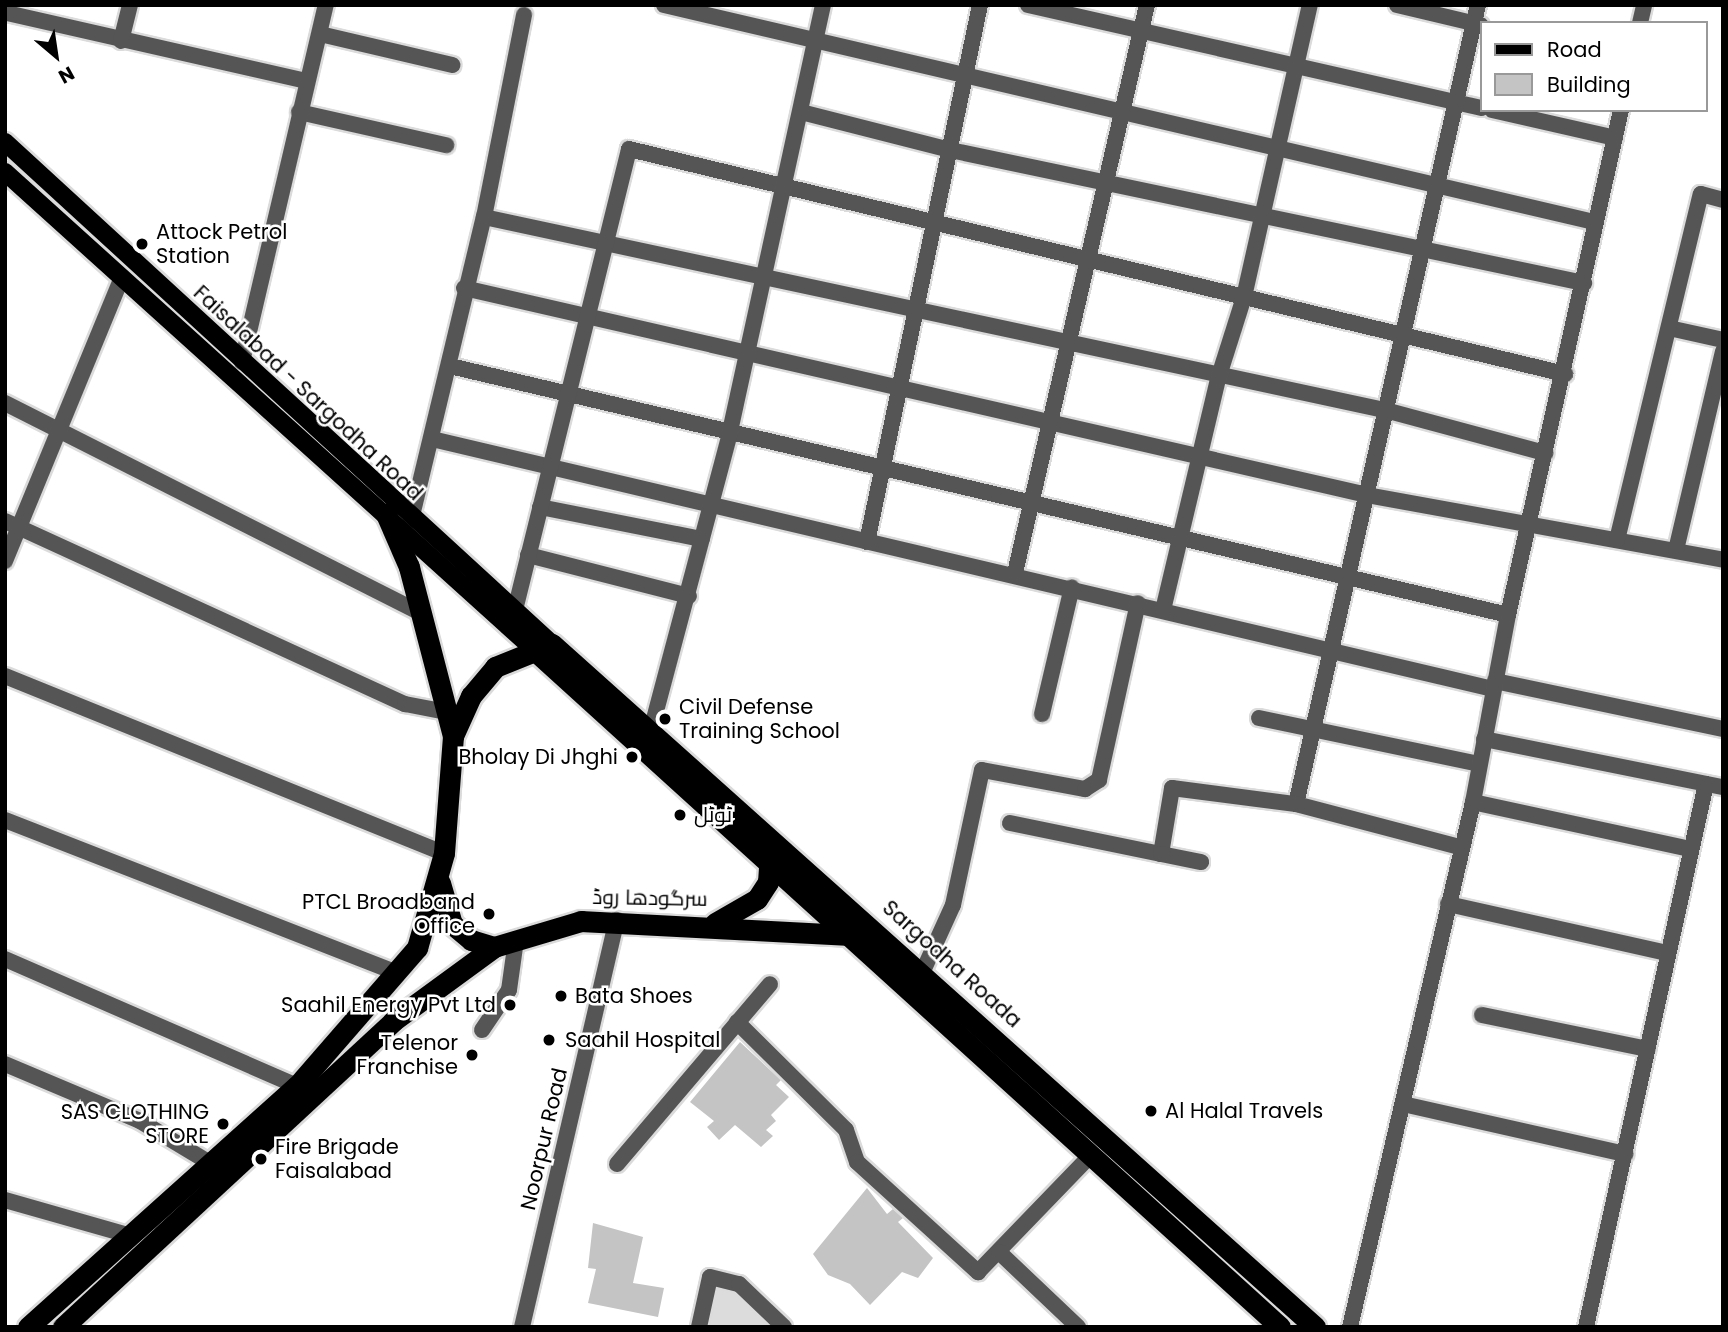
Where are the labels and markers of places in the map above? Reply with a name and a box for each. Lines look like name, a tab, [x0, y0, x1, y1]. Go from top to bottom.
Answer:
place label: Attock Petrol Station	[156, 219, 287, 269]
marker: Attock Petrol Station	[134, 236, 150, 252]
place label: Civil Defense Training School	[679, 694, 840, 744]
marker: Civil Defense Training School	[657, 711, 673, 727]
place label: Bholay Di Jhghi	[458, 744, 618, 770]
marker: Bholay Di Jhghi	[624, 749, 640, 765]
place label: ٹوٹل	[694, 802, 732, 828]
marker: ٹوٹل	[672, 807, 688, 823]
place label: PTCL Broadband Office	[302, 889, 475, 939]
marker: PTCL Broadband Office	[481, 906, 497, 922]
place label: Bata Shoes	[575, 983, 693, 1009]
marker: Bata Shoes	[553, 988, 569, 1004]
place label: Saahil Energy Pvt Ltd	[281, 992, 496, 1018]
marker: Saahil Energy Pvt Ltd	[502, 997, 518, 1013]
place label: Saahil Hospital	[565, 1027, 720, 1053]
place label: Telenor Franchise	[357, 1030, 458, 1080]
marker: Saahil Hospital	[539, 1030, 559, 1050]
marker: Telenor Franchise	[464, 1047, 480, 1063]
place label: Al Halal Travels	[1165, 1098, 1323, 1124]
place label: SAS CLOTHING STORE	[61, 1099, 209, 1149]
marker: Al Halal Travels	[1143, 1103, 1159, 1119]
marker: SAS CLOTHING STORE	[215, 1116, 231, 1132]
place label: Fire Brigade Faisalabad	[275, 1134, 399, 1184]
marker: Fire Brigade Faisalabad	[253, 1151, 269, 1167]

